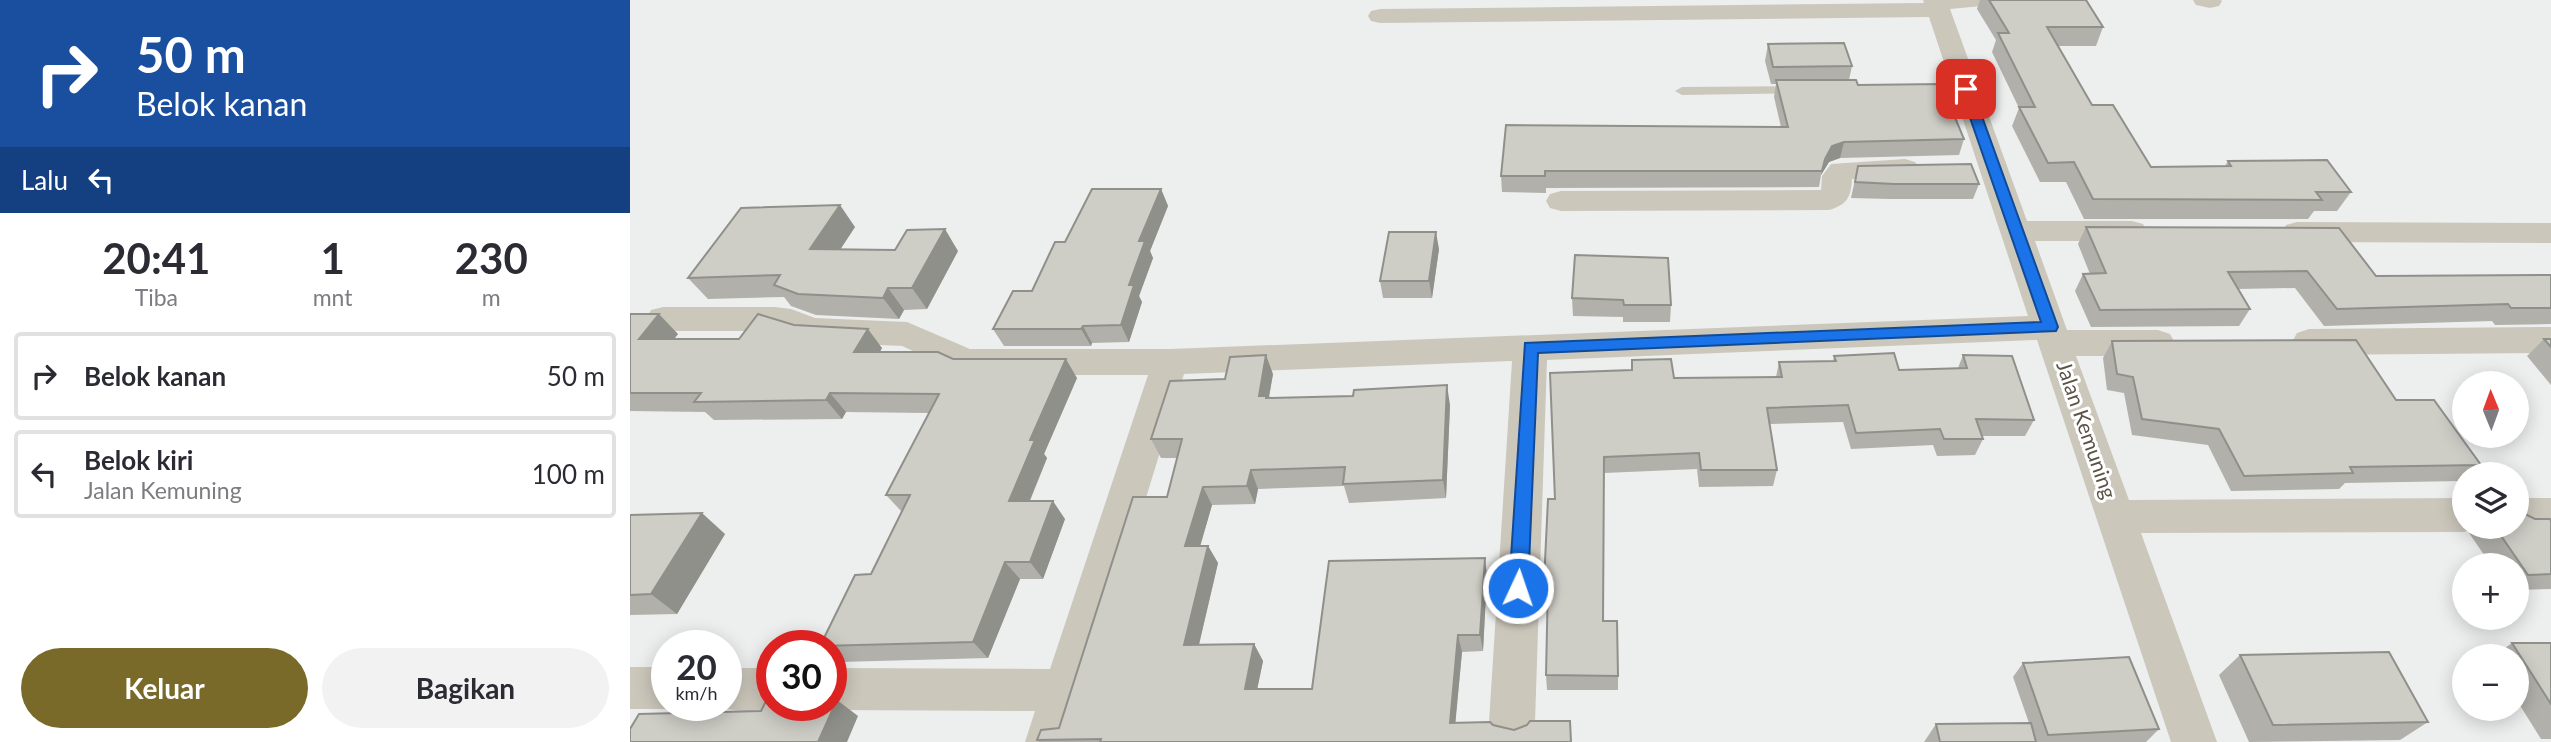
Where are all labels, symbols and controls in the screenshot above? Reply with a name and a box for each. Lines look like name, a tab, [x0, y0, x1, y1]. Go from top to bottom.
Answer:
text: 50 m	[136, 25, 246, 83]
icon: right	[21, 28, 112, 119]
pin	[1936, 59, 1996, 119]
icon: arrive	[1947, 70, 1985, 108]
text: Belok kanan	[136, 84, 307, 123]
icon: left	[82, 161, 120, 199]
text: Lalu	[21, 164, 68, 196]
text: 20:41	[102, 233, 210, 283]
text: 1	[320, 233, 345, 283]
text: 230	[455, 233, 528, 283]
text: Tiba	[135, 283, 178, 311]
text: mnt	[313, 283, 352, 311]
text: m	[482, 283, 501, 311]
icon: right	[25, 357, 63, 395]
street label: Jalan Kemuning	[2052, 357, 2123, 502]
text: Belok kanan	[84, 360, 226, 392]
text: 50 m	[547, 360, 605, 392]
north arrow	[2452, 371, 2529, 448]
map controls	[2452, 371, 2529, 721]
text: Belok kiri	[84, 444, 193, 476]
icon: left	[25, 455, 63, 493]
text: 100 m	[532, 458, 605, 490]
button: layers	[2452, 462, 2529, 539]
text: Jalan Kemuning	[84, 476, 242, 504]
position arrow	[1481, 551, 1555, 625]
button: +	[2452, 553, 2529, 630]
speed limit sign: 30	[756, 630, 847, 721]
button: −	[2452, 644, 2529, 721]
text: 20	[676, 645, 717, 687]
button: Keluar	[21, 648, 308, 728]
button: Bagikan	[322, 648, 609, 728]
text: km/h	[675, 682, 718, 704]

